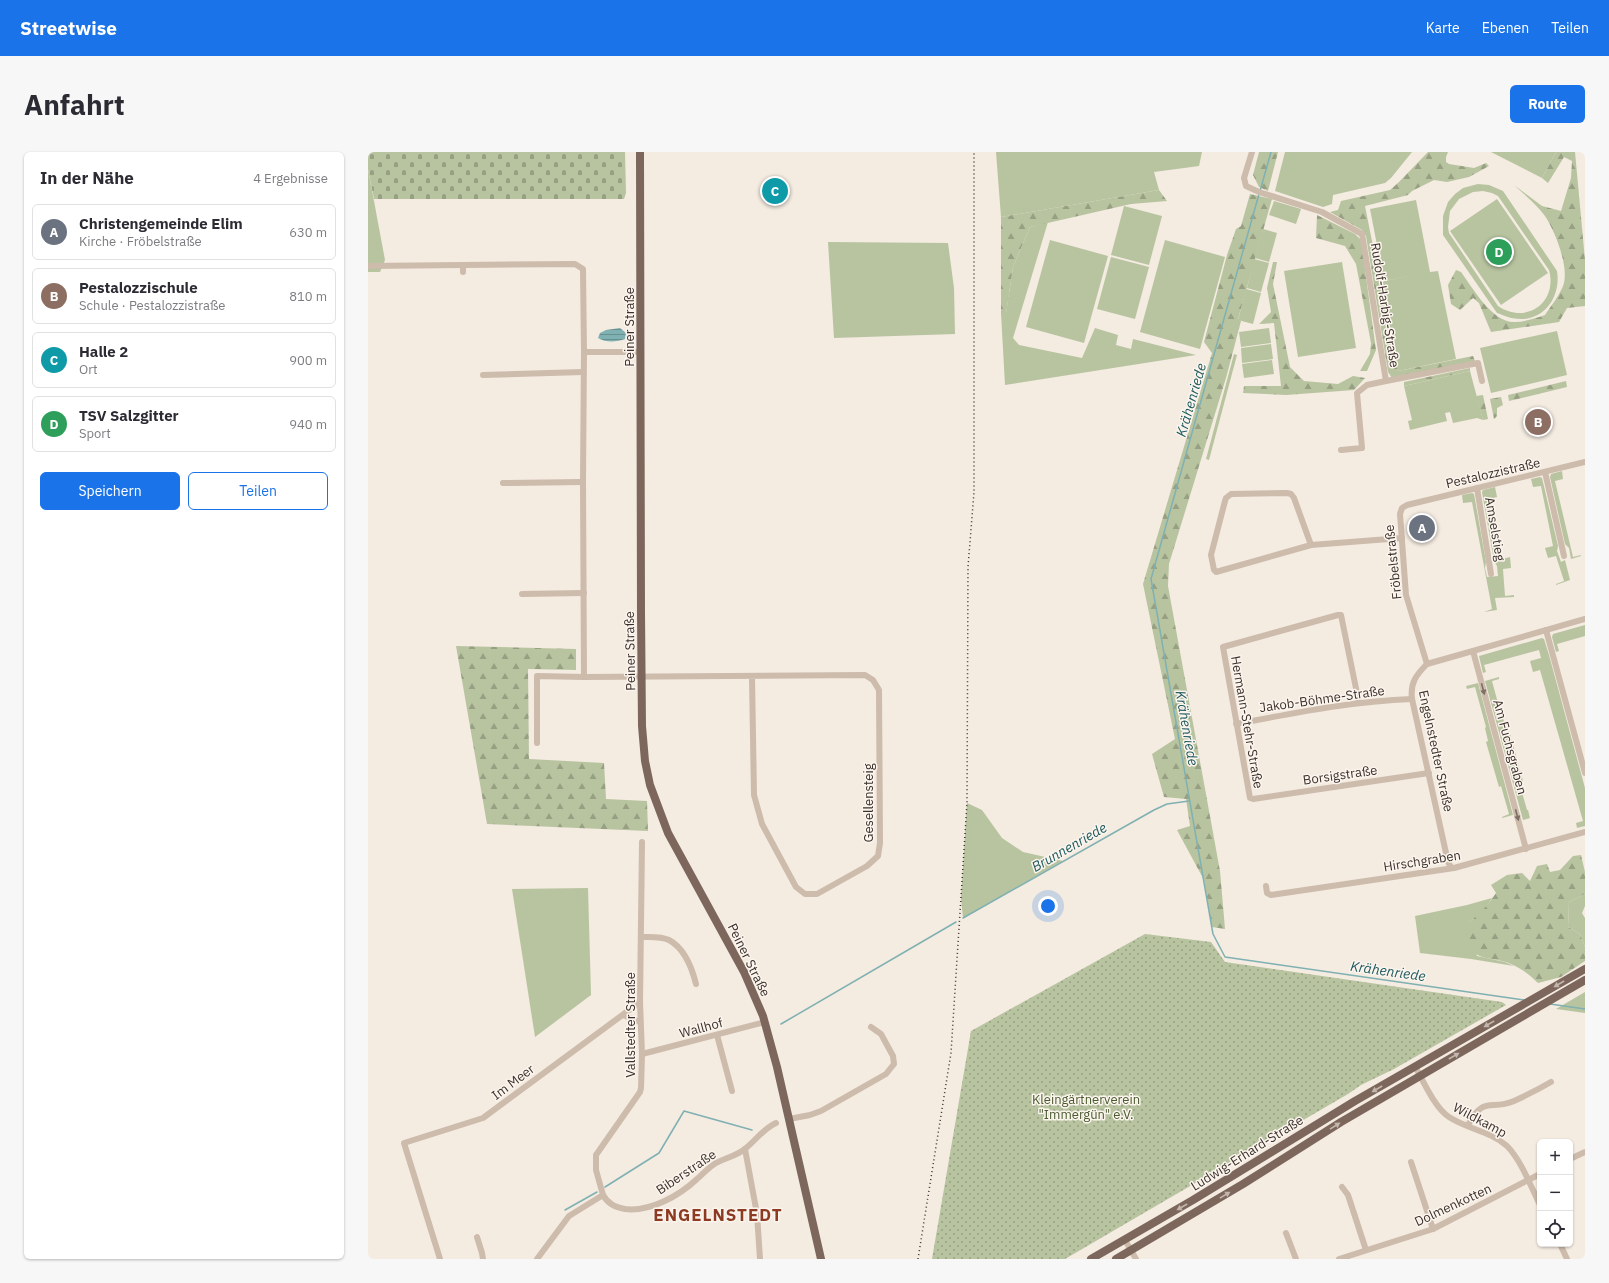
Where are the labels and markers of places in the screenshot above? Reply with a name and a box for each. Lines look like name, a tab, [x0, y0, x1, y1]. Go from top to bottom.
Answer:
pin: C	[762, 176, 788, 206]
pin: D	[1486, 237, 1512, 267]
pin: B	[1525, 407, 1551, 437]
pin: A	[1409, 513, 1435, 543]

